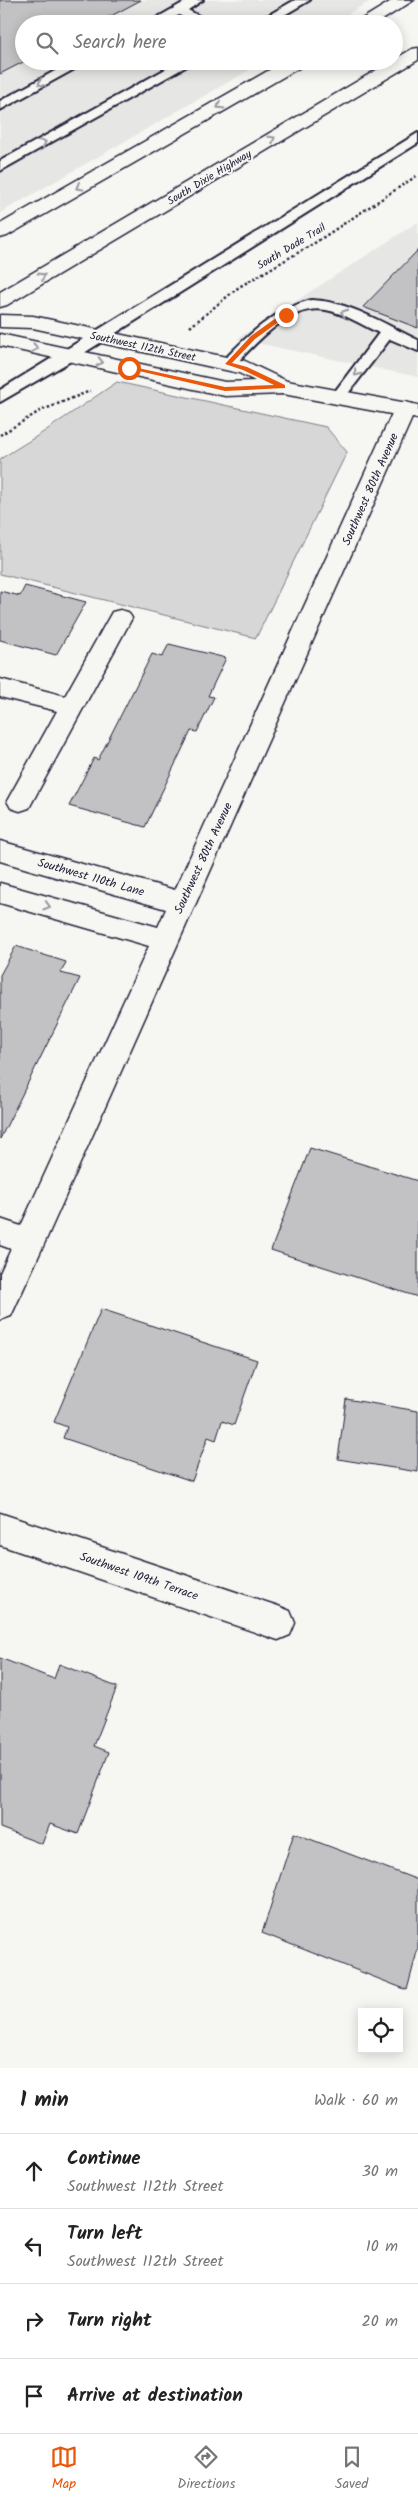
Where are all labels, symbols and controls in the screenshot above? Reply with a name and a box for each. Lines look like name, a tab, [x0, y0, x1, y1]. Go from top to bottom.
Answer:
search box	[15, 15, 403, 70]
text: Search here	[73, 28, 167, 58]
icon: search	[33, 29, 61, 57]
one-way arrow	[38, 77, 47, 87]
one-way arrow	[216, 100, 225, 110]
one-way arrow	[266, 136, 275, 146]
one-way arrow	[37, 139, 46, 149]
street label: South Dixie Highway	[164, 145, 256, 210]
one-way arrow	[75, 181, 84, 191]
street label: South Dade Trail	[254, 219, 330, 275]
one-way arrow	[36, 272, 45, 282]
route end	[275, 304, 298, 327]
one-way arrow	[340, 309, 349, 319]
street label: Southwest 112th Street	[88, 327, 198, 367]
one-way arrow	[31, 342, 40, 353]
one-way arrow	[96, 356, 105, 366]
route start	[118, 357, 141, 380]
one-way arrow	[355, 367, 363, 376]
street label: Southwest 80th Avenue	[337, 429, 404, 548]
street label: Southwest 80th Avenue	[169, 799, 238, 917]
street label: Southwest 110th Lane	[35, 853, 147, 902]
one-way arrow	[42, 900, 51, 911]
street label: Southwest 109th Terrace	[77, 1547, 201, 1606]
map controls	[358, 2008, 403, 2053]
button: locate	[358, 2008, 403, 2053]
text: 1 min	[20, 2084, 69, 2117]
text: Walk · 60 m	[314, 2088, 398, 2113]
text: Continue	[67, 2144, 140, 2174]
icon: ahead	[20, 2157, 48, 2185]
text: 30 m	[362, 2159, 398, 2184]
text: Southwest 112th Street	[67, 2174, 224, 2199]
text: Turn left	[67, 2219, 142, 2249]
icon: left	[20, 2232, 48, 2260]
text: 10 m	[366, 2234, 398, 2259]
text: Southwest 112th Street	[67, 2249, 224, 2274]
text: Turn right	[67, 2306, 152, 2336]
icon: right	[20, 2307, 48, 2335]
text: 20 m	[362, 2309, 398, 2334]
text: Arrive at destination	[67, 2381, 243, 2411]
icon: arrive	[20, 2382, 48, 2410]
tab: Map	[50, 2443, 78, 2495]
tab: Directions	[177, 2443, 235, 2495]
tab: Saved	[335, 2443, 368, 2495]

